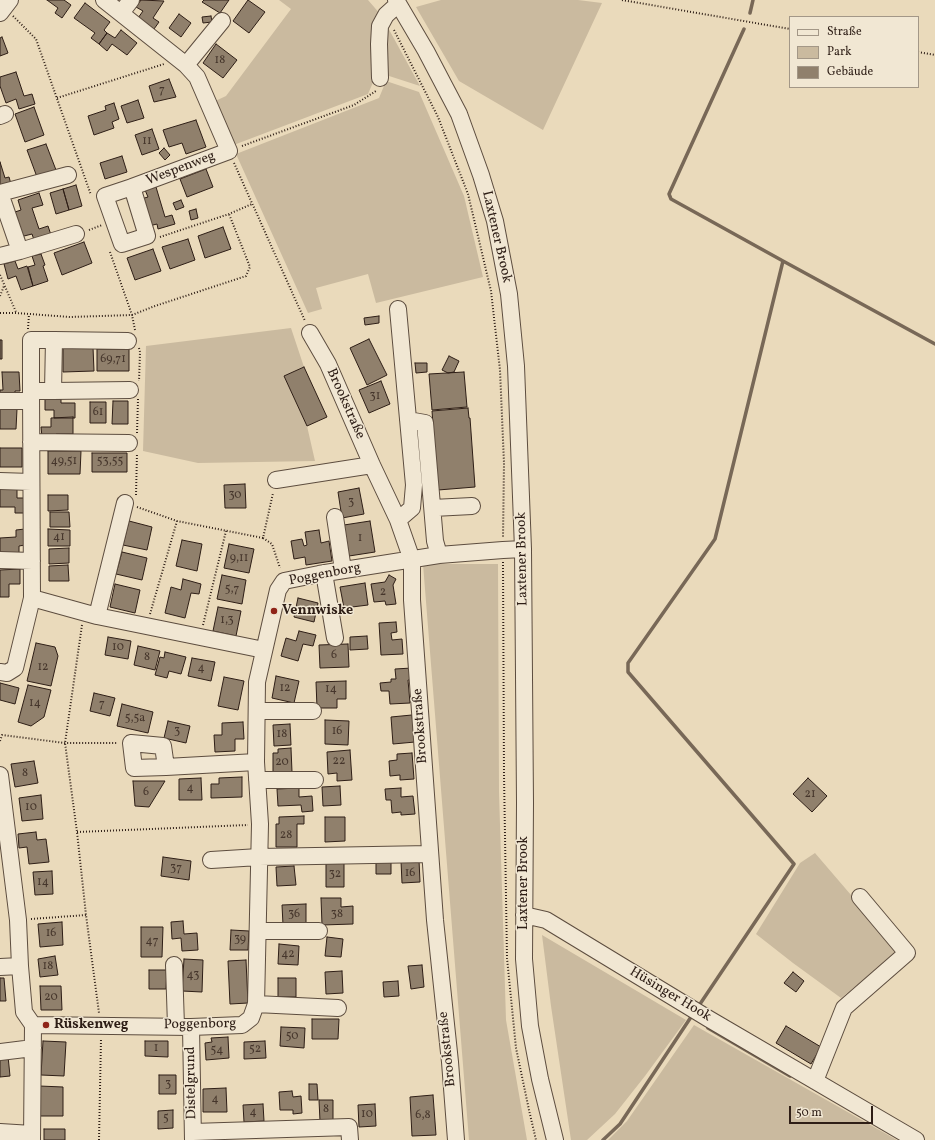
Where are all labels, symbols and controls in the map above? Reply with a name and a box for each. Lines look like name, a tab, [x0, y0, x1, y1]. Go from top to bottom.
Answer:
legend	[789, 16, 919, 88]
text: Straße	[827, 24, 862, 40]
text: Park	[827, 44, 852, 60]
house number: 18	[215, 54, 225, 68]
text: Gebäude	[827, 64, 873, 80]
house number: 7	[159, 84, 165, 98]
house number: 11	[142, 135, 152, 149]
street label: Wespenweg	[144, 148, 218, 190]
street label: Laxtener Brook	[477, 189, 515, 285]
house number: 69,71	[100, 353, 126, 367]
street label: Brookstraße	[322, 366, 368, 442]
house number: 31	[370, 390, 380, 404]
house number: 61	[93, 406, 103, 420]
house number: 49,51	[51, 455, 77, 469]
house number: 53,55	[97, 455, 123, 469]
house number: 30	[228, 489, 242, 503]
house number: 3	[348, 496, 354, 510]
street label: Laxtener Brook	[514, 512, 532, 606]
house number: 41	[53, 531, 65, 545]
house number: 1	[358, 532, 362, 546]
house number: 9,11	[230, 552, 248, 566]
street label: Poggenborg	[288, 560, 362, 590]
house number: 5,7	[225, 583, 239, 597]
house number: 2	[380, 586, 386, 600]
place label: Vennwiske	[282, 603, 353, 619]
marker: Vennwiske	[269, 606, 279, 616]
house number: 1,3	[220, 614, 234, 628]
house number: 10	[112, 641, 124, 655]
house number: 6	[331, 649, 337, 663]
house number: 8	[144, 651, 150, 665]
house number: 12	[37, 661, 49, 675]
house number: 4	[197, 662, 205, 676]
house number: 12	[279, 682, 291, 696]
house number: 14	[325, 683, 337, 697]
street label: Brookstraße	[410, 688, 432, 764]
house number: 14	[29, 697, 41, 711]
house number: 7	[99, 698, 105, 712]
house number: 5,5a	[125, 712, 145, 726]
house number: 3	[174, 725, 180, 739]
house number: 16	[332, 725, 342, 739]
house number: 18	[277, 728, 287, 742]
house number: 22	[333, 755, 345, 769]
house number: 20	[275, 756, 289, 770]
house number: 8	[22, 767, 28, 781]
house number: 4	[186, 782, 194, 796]
house number: 6	[143, 786, 149, 800]
house number: 21	[804, 788, 816, 802]
house number: 10	[25, 801, 37, 815]
house number: 28	[280, 829, 292, 843]
street label: Laxtener Brook	[516, 836, 532, 930]
house number: 37	[170, 862, 182, 876]
house number: 16	[405, 867, 415, 881]
house number: 32	[329, 868, 341, 882]
house number: 14	[37, 876, 49, 890]
house number: 36	[288, 908, 300, 922]
house number: 38	[331, 908, 343, 922]
house number: 16	[46, 927, 56, 941]
house number: 39	[234, 933, 246, 947]
house number: 47	[146, 935, 158, 949]
house number: 42	[281, 948, 295, 962]
house number: 18	[43, 960, 53, 974]
street label: Hüsinger Hook	[626, 964, 714, 1026]
house number: 43	[187, 969, 199, 983]
house number: 20	[44, 991, 58, 1005]
street label: Brookstraße	[436, 1010, 460, 1088]
street label: Poggenborg	[163, 1016, 237, 1034]
place label: Rüskenweg	[54, 1017, 128, 1033]
marker: Rüskenweg	[41, 1020, 51, 1030]
house number: 50	[286, 1030, 298, 1044]
house number: 1	[154, 1042, 158, 1056]
house number: 52	[249, 1043, 261, 1057]
house number: 54	[211, 1044, 223, 1058]
street label: Distelgrund	[183, 1046, 201, 1120]
house number: 3	[165, 1078, 171, 1092]
house number: 4	[211, 1093, 219, 1107]
scale bar	[791, 1098, 875, 1124]
house number: 8	[323, 1103, 329, 1117]
text: 50 m	[796, 1105, 822, 1121]
house number: 4	[249, 1106, 257, 1120]
house number: 10	[361, 1108, 373, 1122]
house number: 6,8	[415, 1109, 431, 1123]
house number: 5	[163, 1112, 169, 1126]

